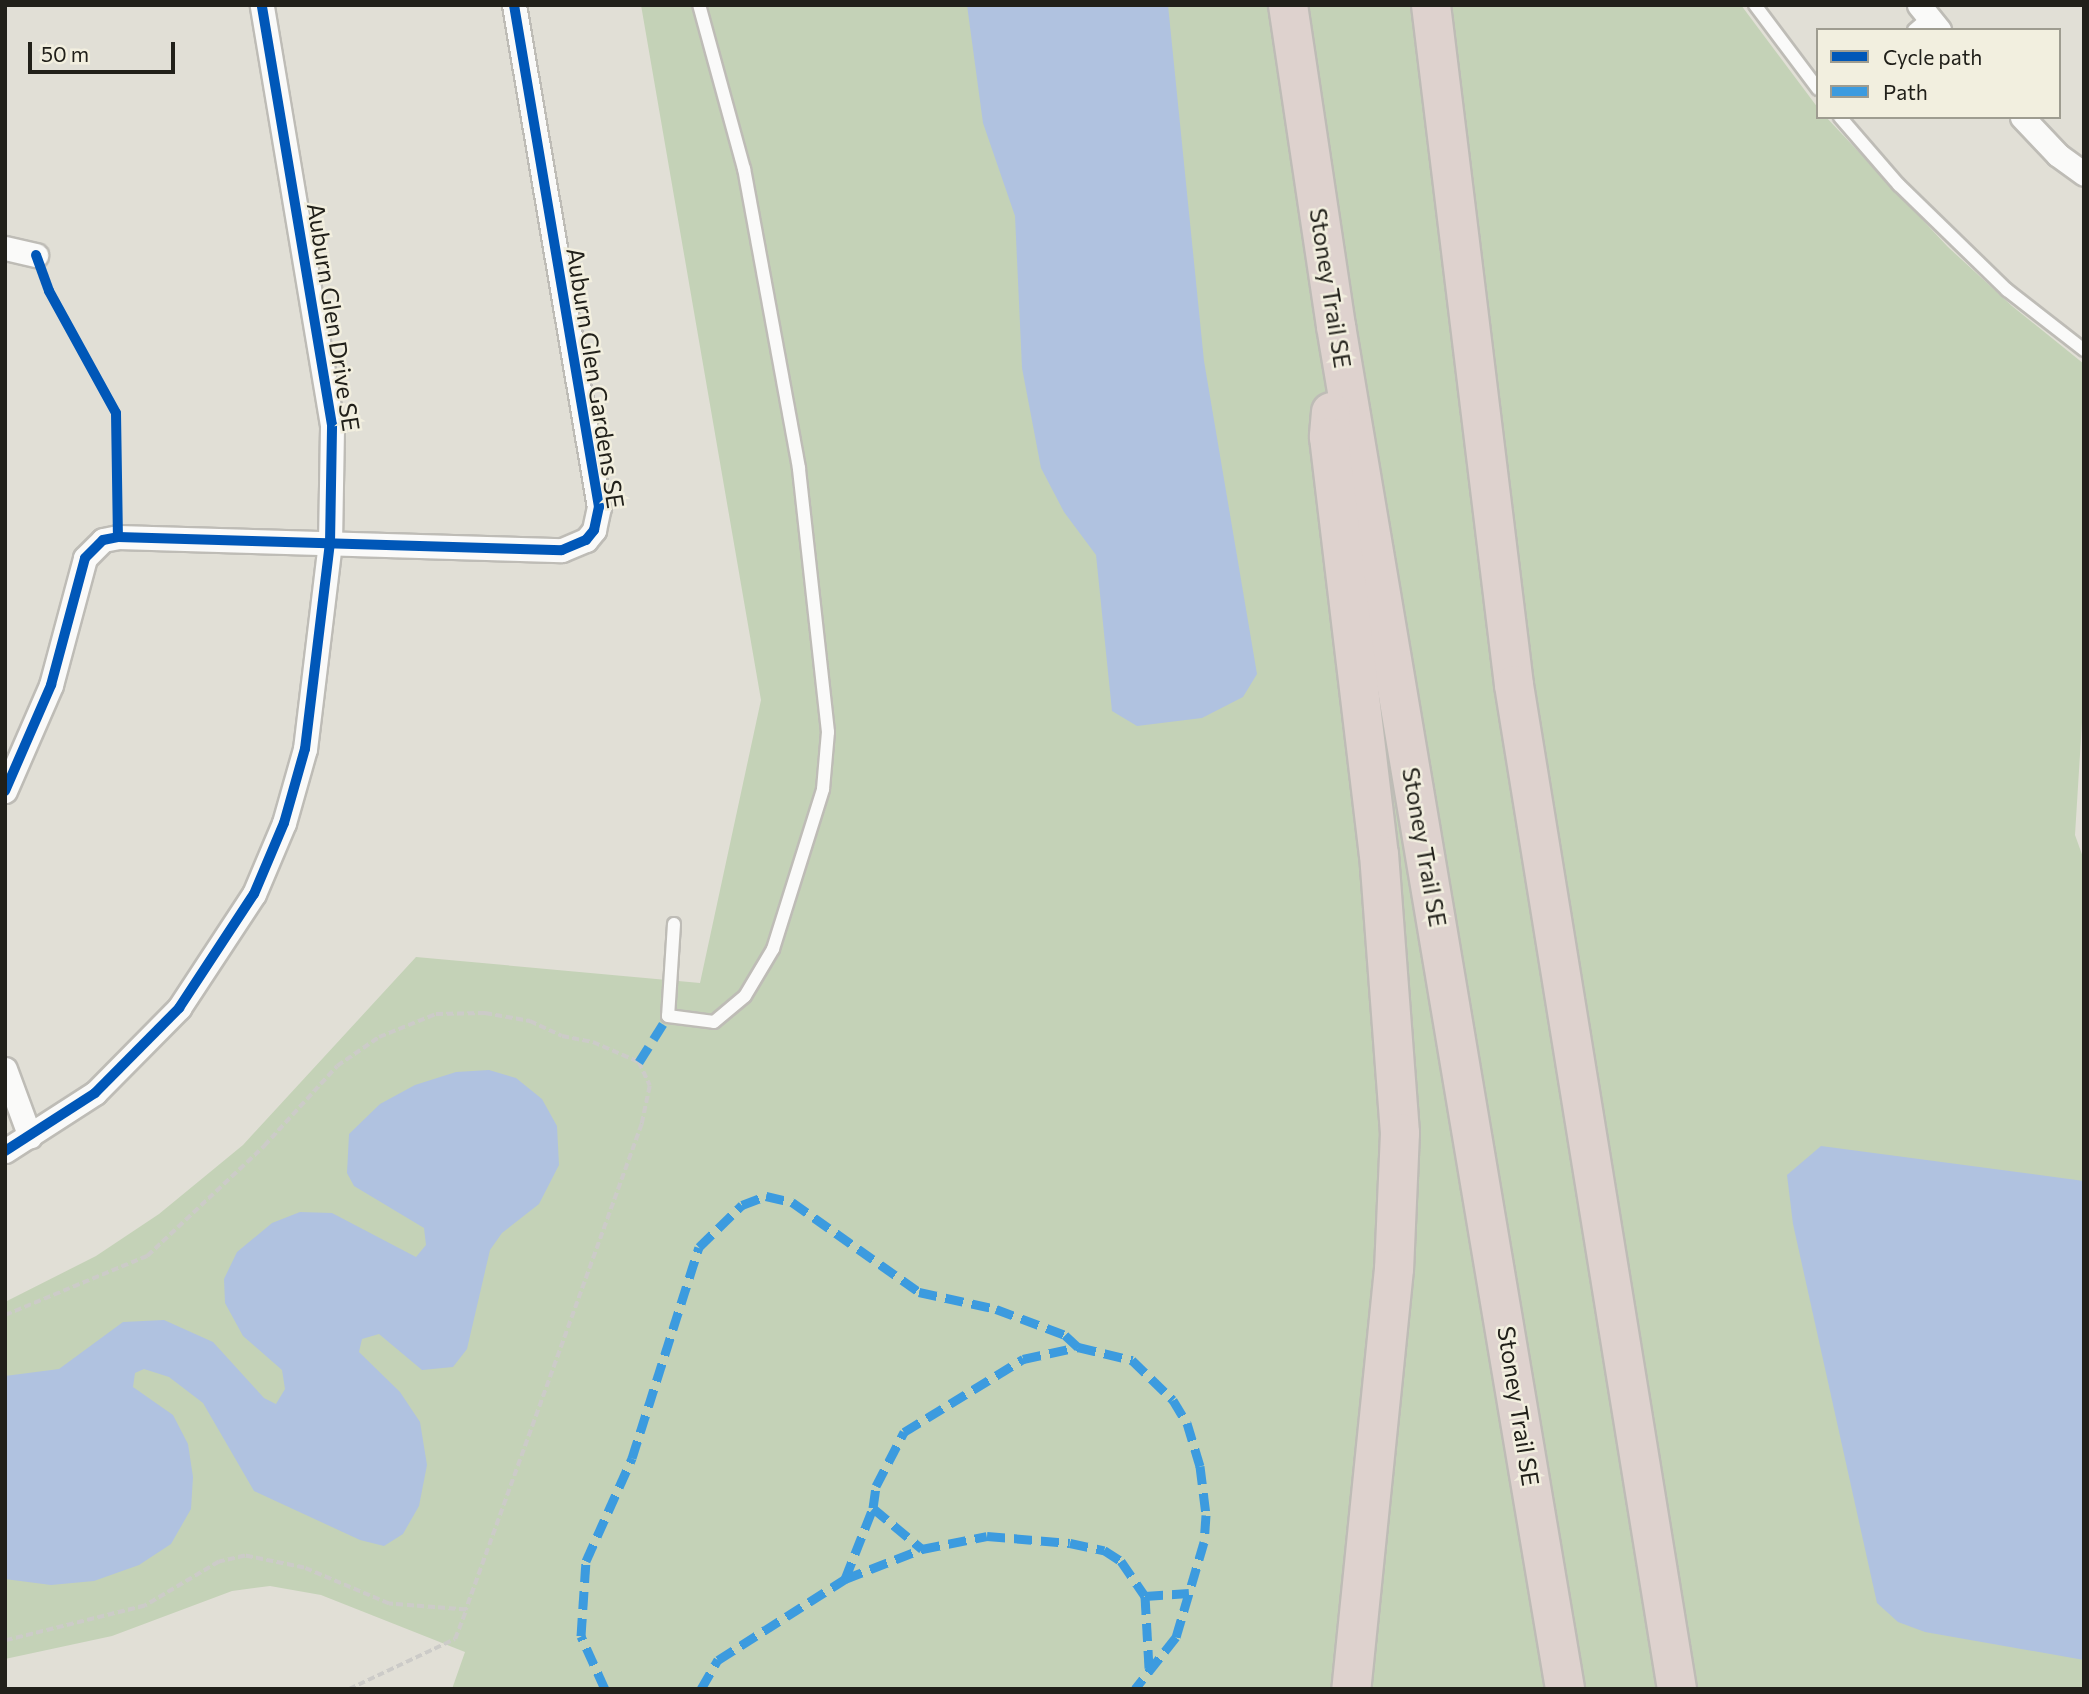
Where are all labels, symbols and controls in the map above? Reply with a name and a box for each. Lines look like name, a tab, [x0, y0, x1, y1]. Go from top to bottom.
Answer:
scale bar	[32, 28, 178, 72]
legend	[1816, 28, 2061, 119]
text: 50 m	[41, 41, 89, 66]
text: Cycle path	[1883, 44, 1982, 69]
text: Path	[1883, 79, 1928, 104]
street label: Auburn Glen Drive SE	[302, 201, 366, 433]
street label: Stoney Trail SE	[1304, 206, 1358, 370]
street label: Auburn Glen Gardens SE	[561, 246, 631, 510]
street label: Stoney Trail SE	[1397, 765, 1453, 929]
street label: Stoney Trail SE	[1492, 1324, 1546, 1488]

